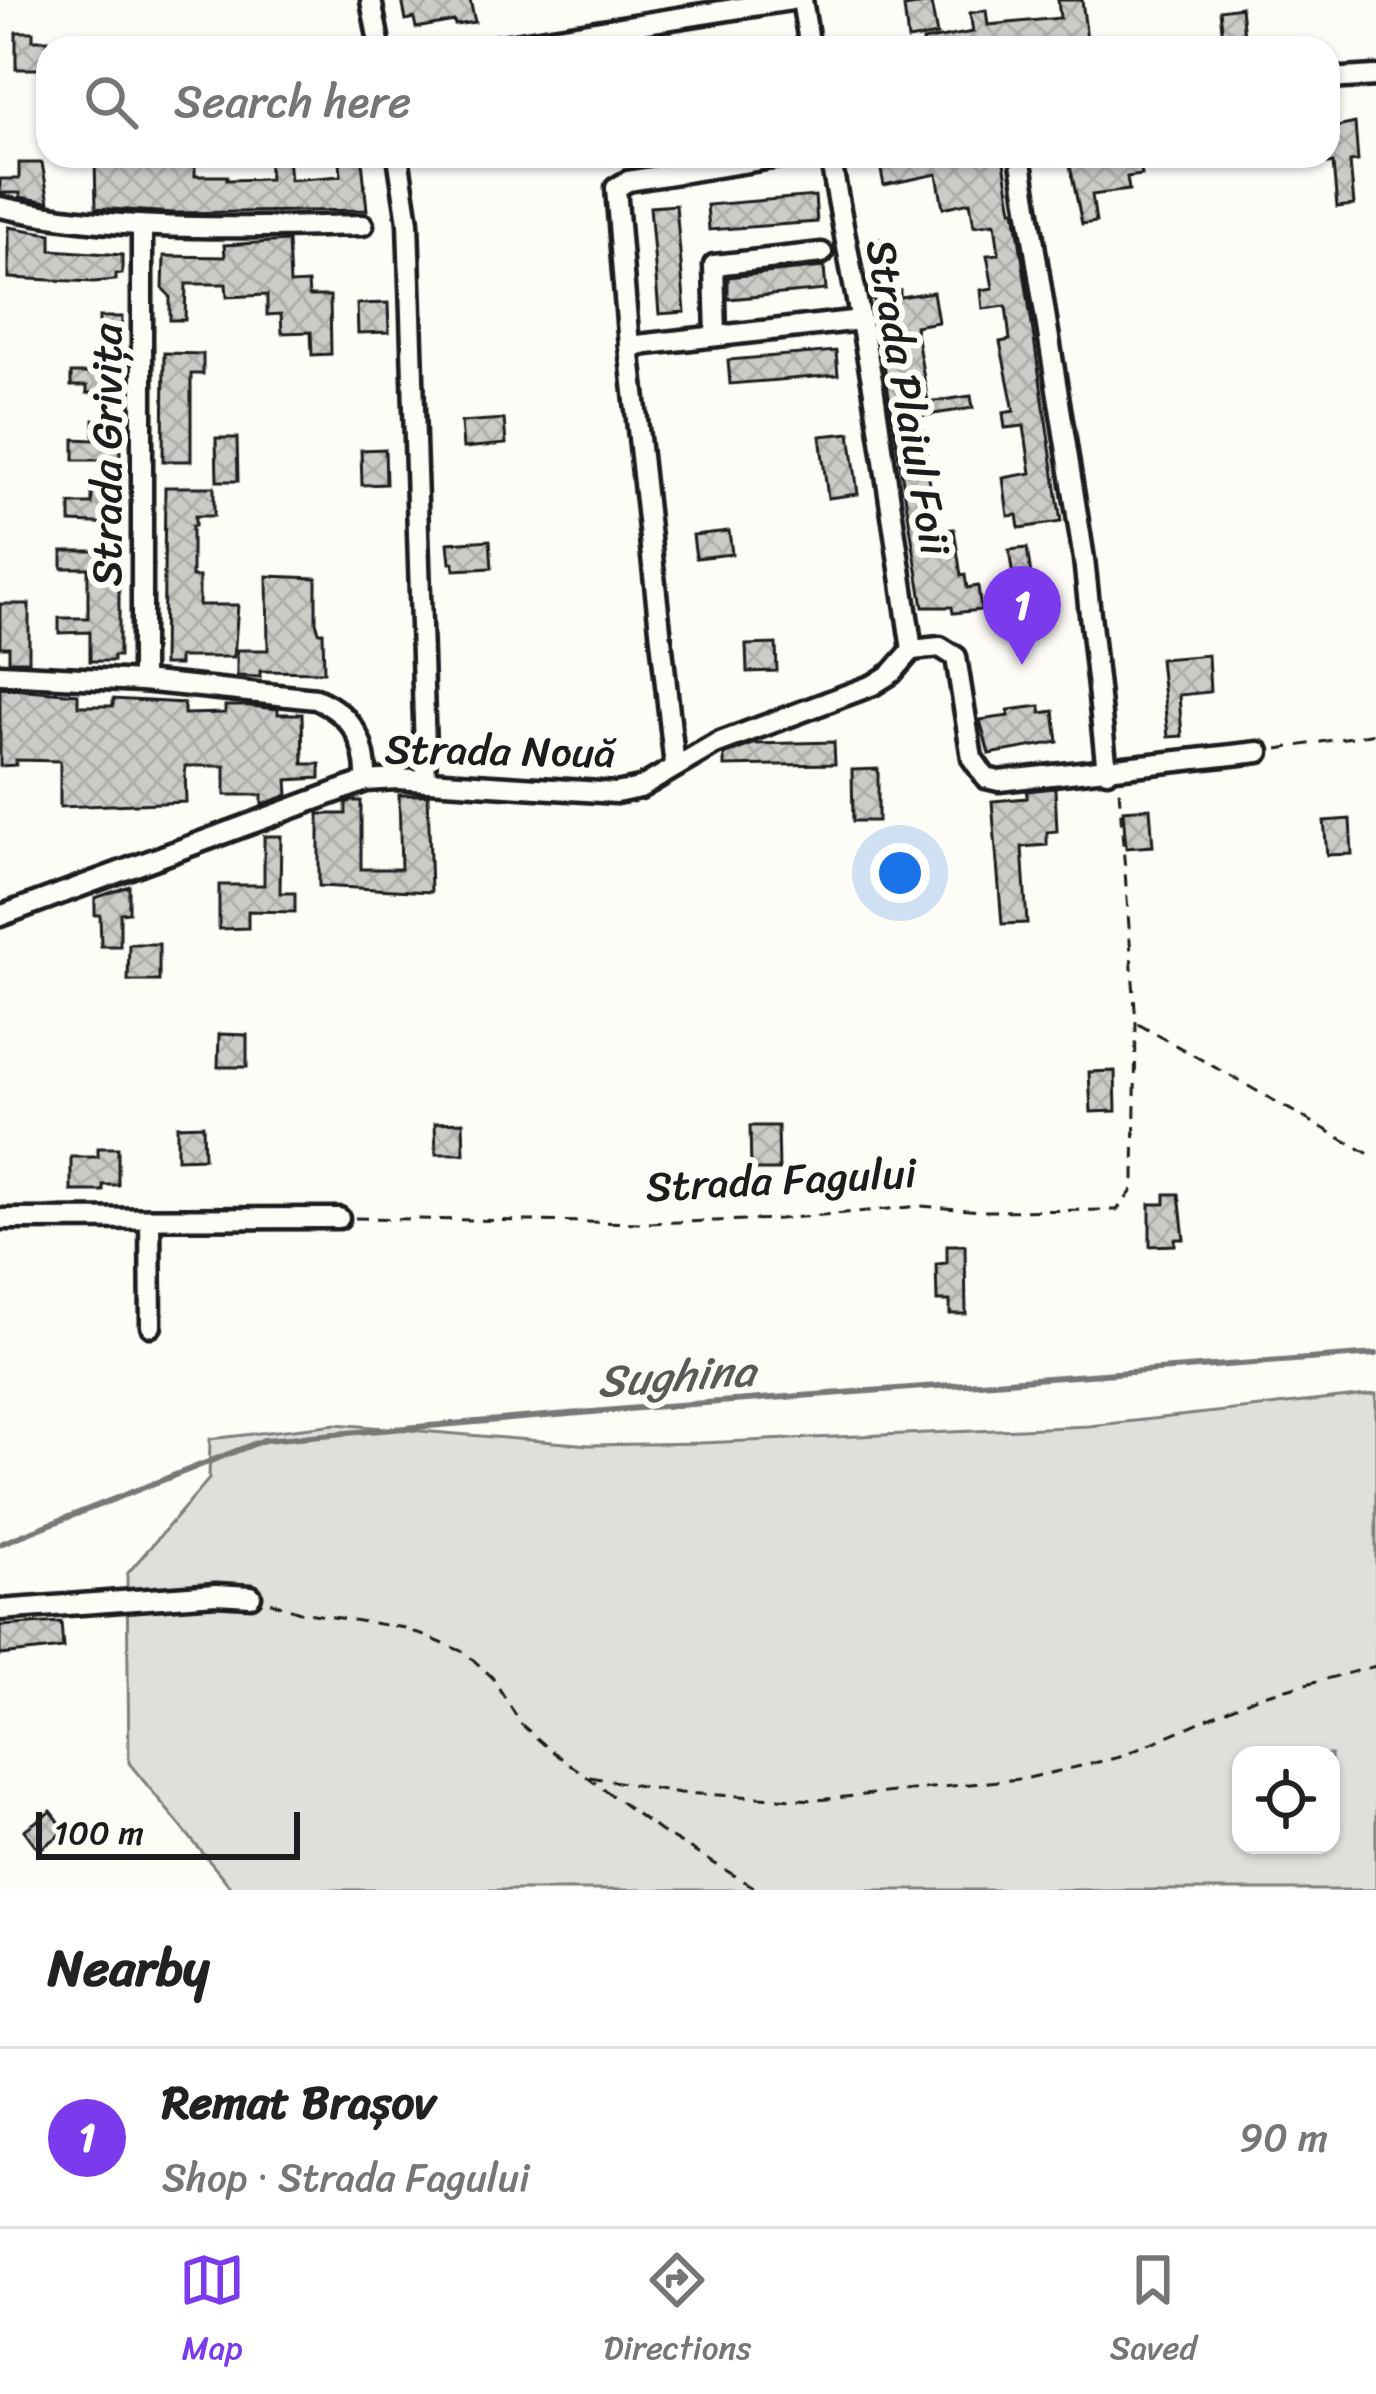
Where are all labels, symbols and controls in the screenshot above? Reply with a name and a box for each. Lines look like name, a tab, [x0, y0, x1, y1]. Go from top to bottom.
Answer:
search box	[36, 36, 1340, 168]
text: Search here	[174, 62, 411, 142]
icon: search	[78, 69, 144, 135]
street label: Strada Plaiul Foii	[844, 233, 972, 562]
street label: Strada Grivița	[70, 323, 144, 586]
pin: 1	[983, 566, 1061, 665]
street label: Strada Nouă	[384, 712, 618, 790]
your location	[870, 843, 930, 903]
street label: Strada Fagului	[644, 1136, 920, 1224]
water label: Sughina	[594, 1330, 761, 1421]
map controls	[1232, 1746, 1340, 1854]
button: locate	[1232, 1746, 1340, 1854]
text: 100 m	[54, 1804, 144, 1862]
scale bar	[36, 1806, 300, 1859]
text: Nearby	[48, 1923, 209, 2013]
text: Remat Brașov	[162, 2063, 435, 2143]
text: 1	[79, 2103, 95, 2172]
text: 90 m	[1239, 2103, 1328, 2172]
text: Shop · Strada Fagului	[162, 2143, 530, 2212]
tab: Map	[179, 2247, 245, 2377]
tab: Directions	[604, 2247, 751, 2377]
tab: Saved	[1110, 2247, 1197, 2377]

